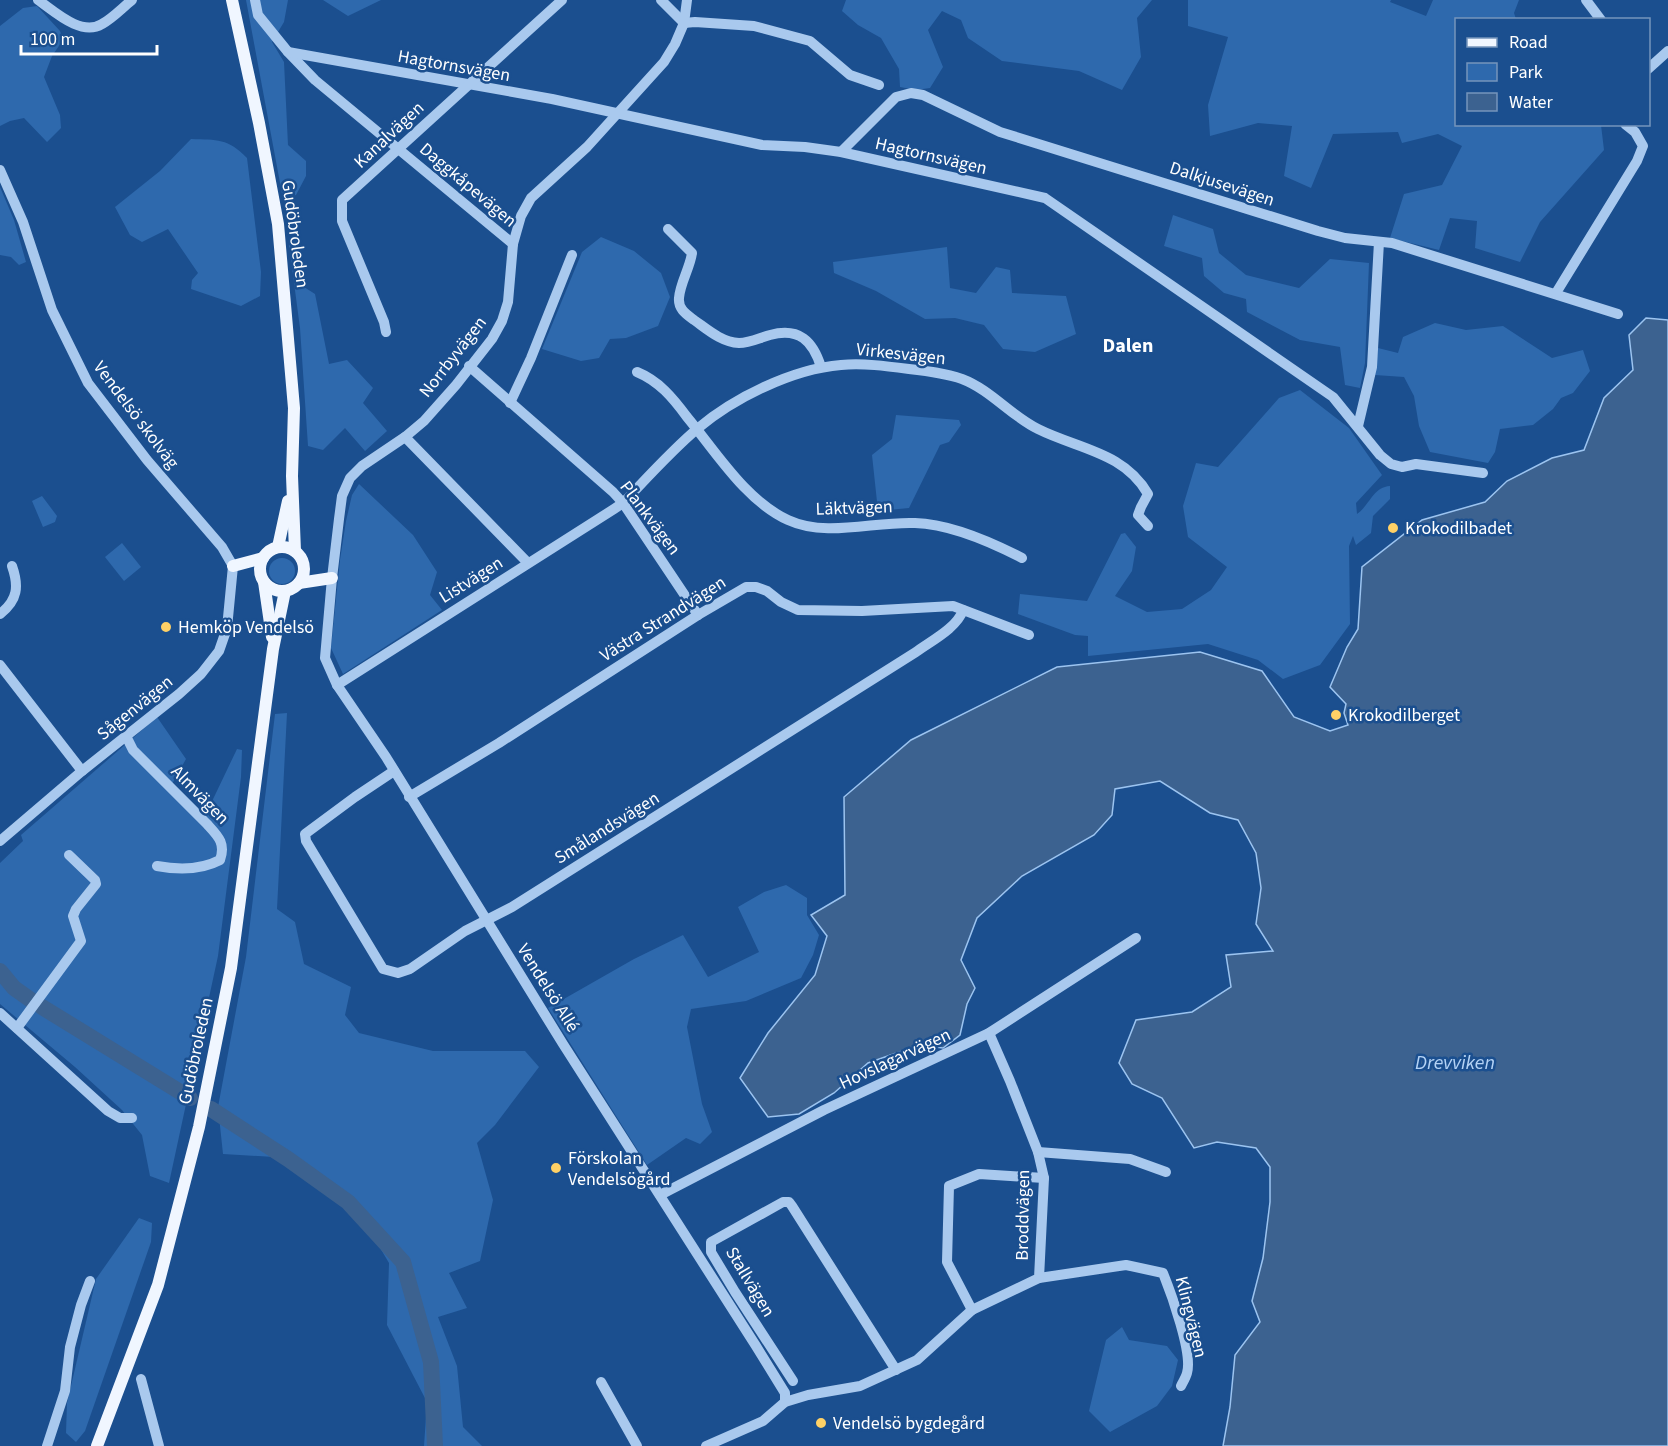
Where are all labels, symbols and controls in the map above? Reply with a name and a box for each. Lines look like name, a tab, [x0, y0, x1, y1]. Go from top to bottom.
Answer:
scale bar	[21, 18, 158, 56]
legend	[1455, 18, 1650, 126]
text: 100 m	[30, 27, 75, 52]
text: Road	[1509, 30, 1548, 55]
street label: Hagtornsvägen	[396, 44, 512, 88]
text: Park	[1509, 60, 1543, 85]
text: Water	[1509, 90, 1553, 115]
street label: Kanalvägen	[348, 96, 430, 174]
street label: Hagtornsvägen	[873, 131, 989, 181]
street label: Daggkåpevägen	[414, 137, 522, 233]
street label: Dalkjusevägen	[1166, 155, 1278, 213]
street label: Gudöbroleden	[275, 178, 315, 290]
street label: Norrbyvägen	[413, 311, 493, 403]
district label: Dalen	[1103, 332, 1153, 360]
street label: Virkesvägen	[855, 337, 947, 371]
street label: Vendelsö skolväg	[87, 356, 185, 474]
street label: Plankvägen	[614, 476, 686, 560]
street label: Läktvägen	[815, 494, 893, 522]
place label: Krokodilbadet	[1405, 516, 1512, 541]
marker: Krokodilbadet	[1386, 521, 1400, 535]
street label: Listvägen	[434, 551, 508, 609]
street label: Västra Strandvägen	[595, 570, 731, 668]
place label: Hemköp Vendelsö	[178, 615, 314, 640]
marker: Hemköp Vendelsö	[159, 620, 173, 634]
street label: Sågenvägen	[92, 670, 178, 746]
place label: Krokodilberget	[1348, 703, 1460, 728]
marker: Krokodilberget	[1329, 708, 1343, 722]
street label: Almvägen	[165, 760, 235, 830]
street label: Smålandsvägen	[550, 786, 664, 870]
street label: Vendelsö Allé	[511, 939, 585, 1037]
street label: Gudöbroleden	[172, 995, 220, 1107]
street label: Hovslagarvägen	[835, 1022, 955, 1096]
water label: Drevviken	[1415, 1049, 1495, 1077]
place label: Förskolan Vendelsögård	[568, 1146, 671, 1192]
marker: Förskolan Vendelsögård	[549, 1161, 563, 1175]
street label: Broddvägen	[1010, 1169, 1036, 1261]
street label: Stallvägen	[719, 1242, 781, 1322]
street label: Klingvägen	[1169, 1274, 1213, 1360]
place label: Vendelsö bygdegård	[833, 1411, 985, 1436]
marker: Vendelsö bygdegård	[814, 1416, 828, 1430]

